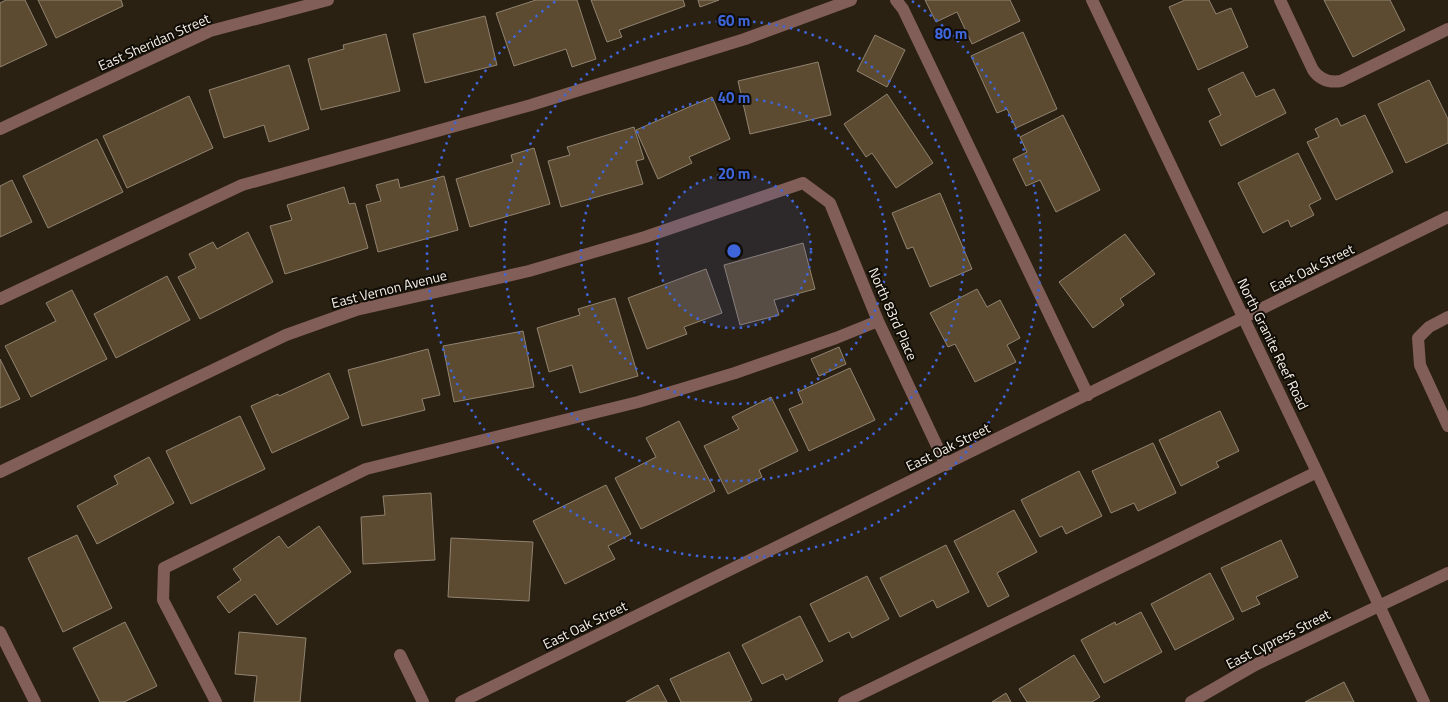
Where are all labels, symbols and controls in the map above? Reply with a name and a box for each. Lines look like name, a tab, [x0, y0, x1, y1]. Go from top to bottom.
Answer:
street label: East Sheridan Street	[94, 7, 213, 76]
text: 60 m	[718, 9, 750, 32]
text: 80 m	[935, 22, 967, 45]
text: 40 m	[718, 86, 750, 109]
text: 20 m	[718, 162, 750, 185]
street label: East Oak Street	[1266, 238, 1358, 297]
centre of rings	[725, 242, 743, 260]
street label: East Vernon Avenue	[329, 264, 449, 313]
street label: North 83rd Place	[864, 264, 923, 364]
street label: North Granite Reef Road	[1232, 274, 1314, 413]
street label: East Oak Street	[902, 417, 994, 476]
street label: East Oak Street	[539, 595, 631, 654]
street label: East Cypress Street	[1222, 603, 1334, 674]

